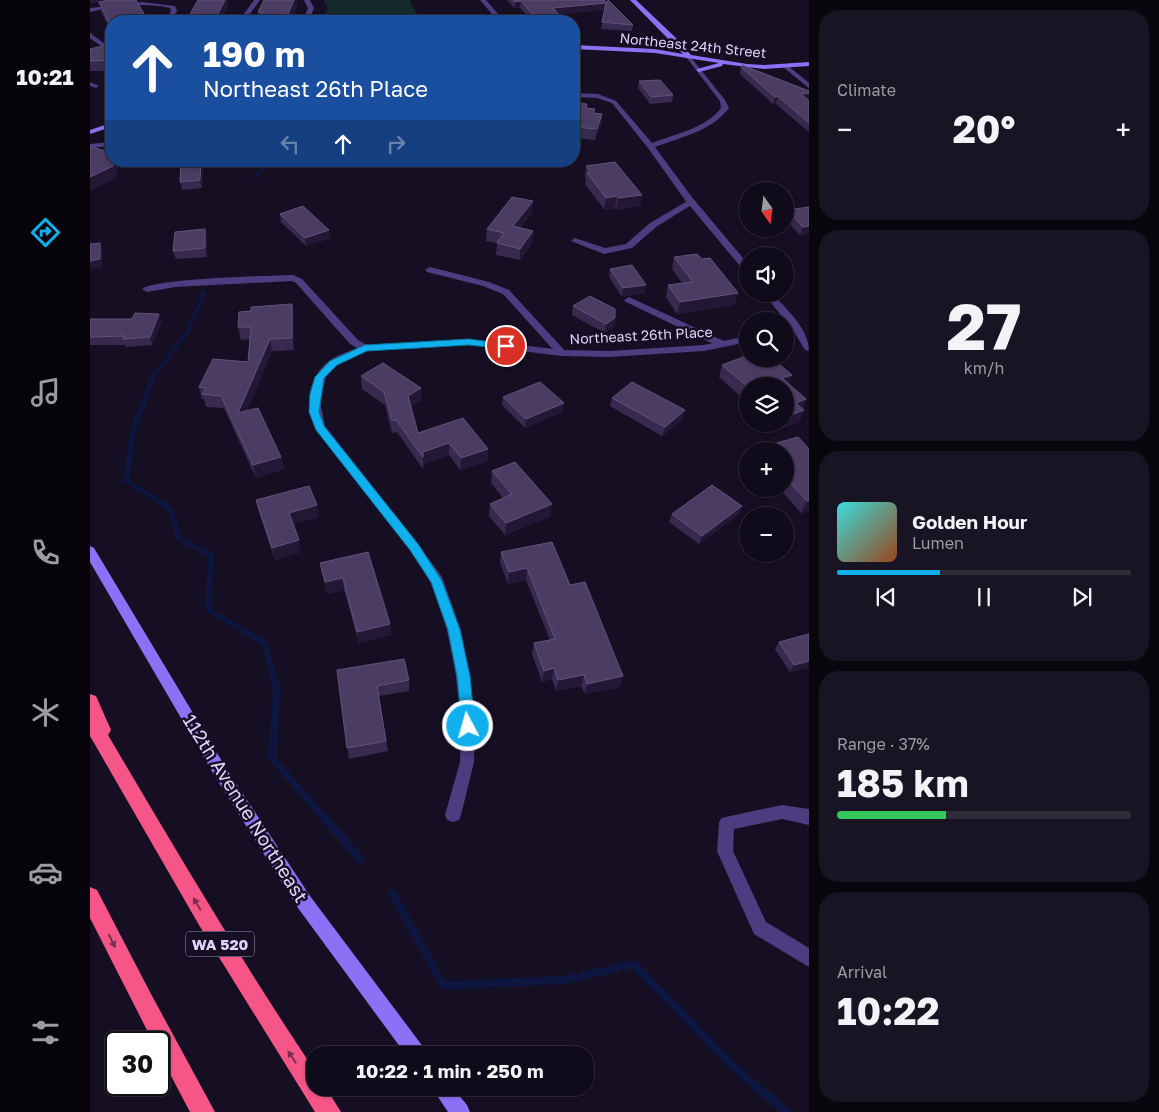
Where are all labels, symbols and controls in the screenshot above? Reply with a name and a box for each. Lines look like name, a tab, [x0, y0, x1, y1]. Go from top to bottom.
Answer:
street label: Northeast 24th Street	[619, 29, 767, 61]
text: 190 m	[203, 33, 305, 75]
icon: ahead	[120, 35, 185, 100]
text: 10:21	[16, 63, 74, 90]
text: Northeast 26th Place	[203, 75, 428, 102]
text: Climate	[837, 80, 896, 100]
text: 20°	[953, 106, 1015, 151]
text: −	[837, 113, 852, 146]
text: +	[1116, 113, 1131, 146]
icon: left	[276, 130, 304, 158]
icon: ahead	[329, 130, 357, 158]
icon: right	[382, 130, 410, 158]
north arrow	[739, 182, 794, 238]
map controls	[739, 182, 794, 562]
icon: directions	[28, 215, 63, 250]
button: sound	[739, 247, 794, 302]
text: 27	[946, 286, 1022, 364]
button: search	[739, 312, 794, 367]
street label: Northeast 26th Place	[569, 323, 713, 347]
pin	[485, 325, 527, 367]
icon: arrive	[492, 332, 520, 360]
text: km/h	[964, 358, 1004, 378]
icon: music	[28, 375, 63, 410]
button: layers	[739, 377, 794, 432]
button: +	[739, 442, 794, 497]
button: −	[739, 507, 794, 562]
text: Golden Hour	[912, 510, 1027, 533]
text: Lumen	[912, 533, 964, 553]
icon: phone	[28, 535, 63, 570]
icon: previous	[872, 583, 900, 611]
icon: pause	[970, 583, 998, 611]
icon: next	[1068, 583, 1096, 611]
icon: climate	[28, 695, 63, 730]
position arrow	[441, 699, 493, 751]
street label: 112th Avenue Northeast	[179, 710, 313, 906]
text: Range · 37%	[837, 734, 930, 754]
text: 185 km	[837, 760, 969, 805]
icon: car	[28, 855, 63, 890]
one-way arrow	[193, 897, 202, 911]
road number: WA 520	[186, 932, 254, 956]
one-way arrow	[108, 934, 116, 948]
text: Arrival	[837, 962, 887, 982]
text: 10:22	[837, 988, 940, 1033]
icon: filters	[28, 1015, 63, 1050]
speed limit sign: 30	[105, 1031, 170, 1096]
one-way arrow	[287, 1050, 297, 1064]
text: 10:22 · 1 min · 250 m	[356, 1059, 544, 1082]

